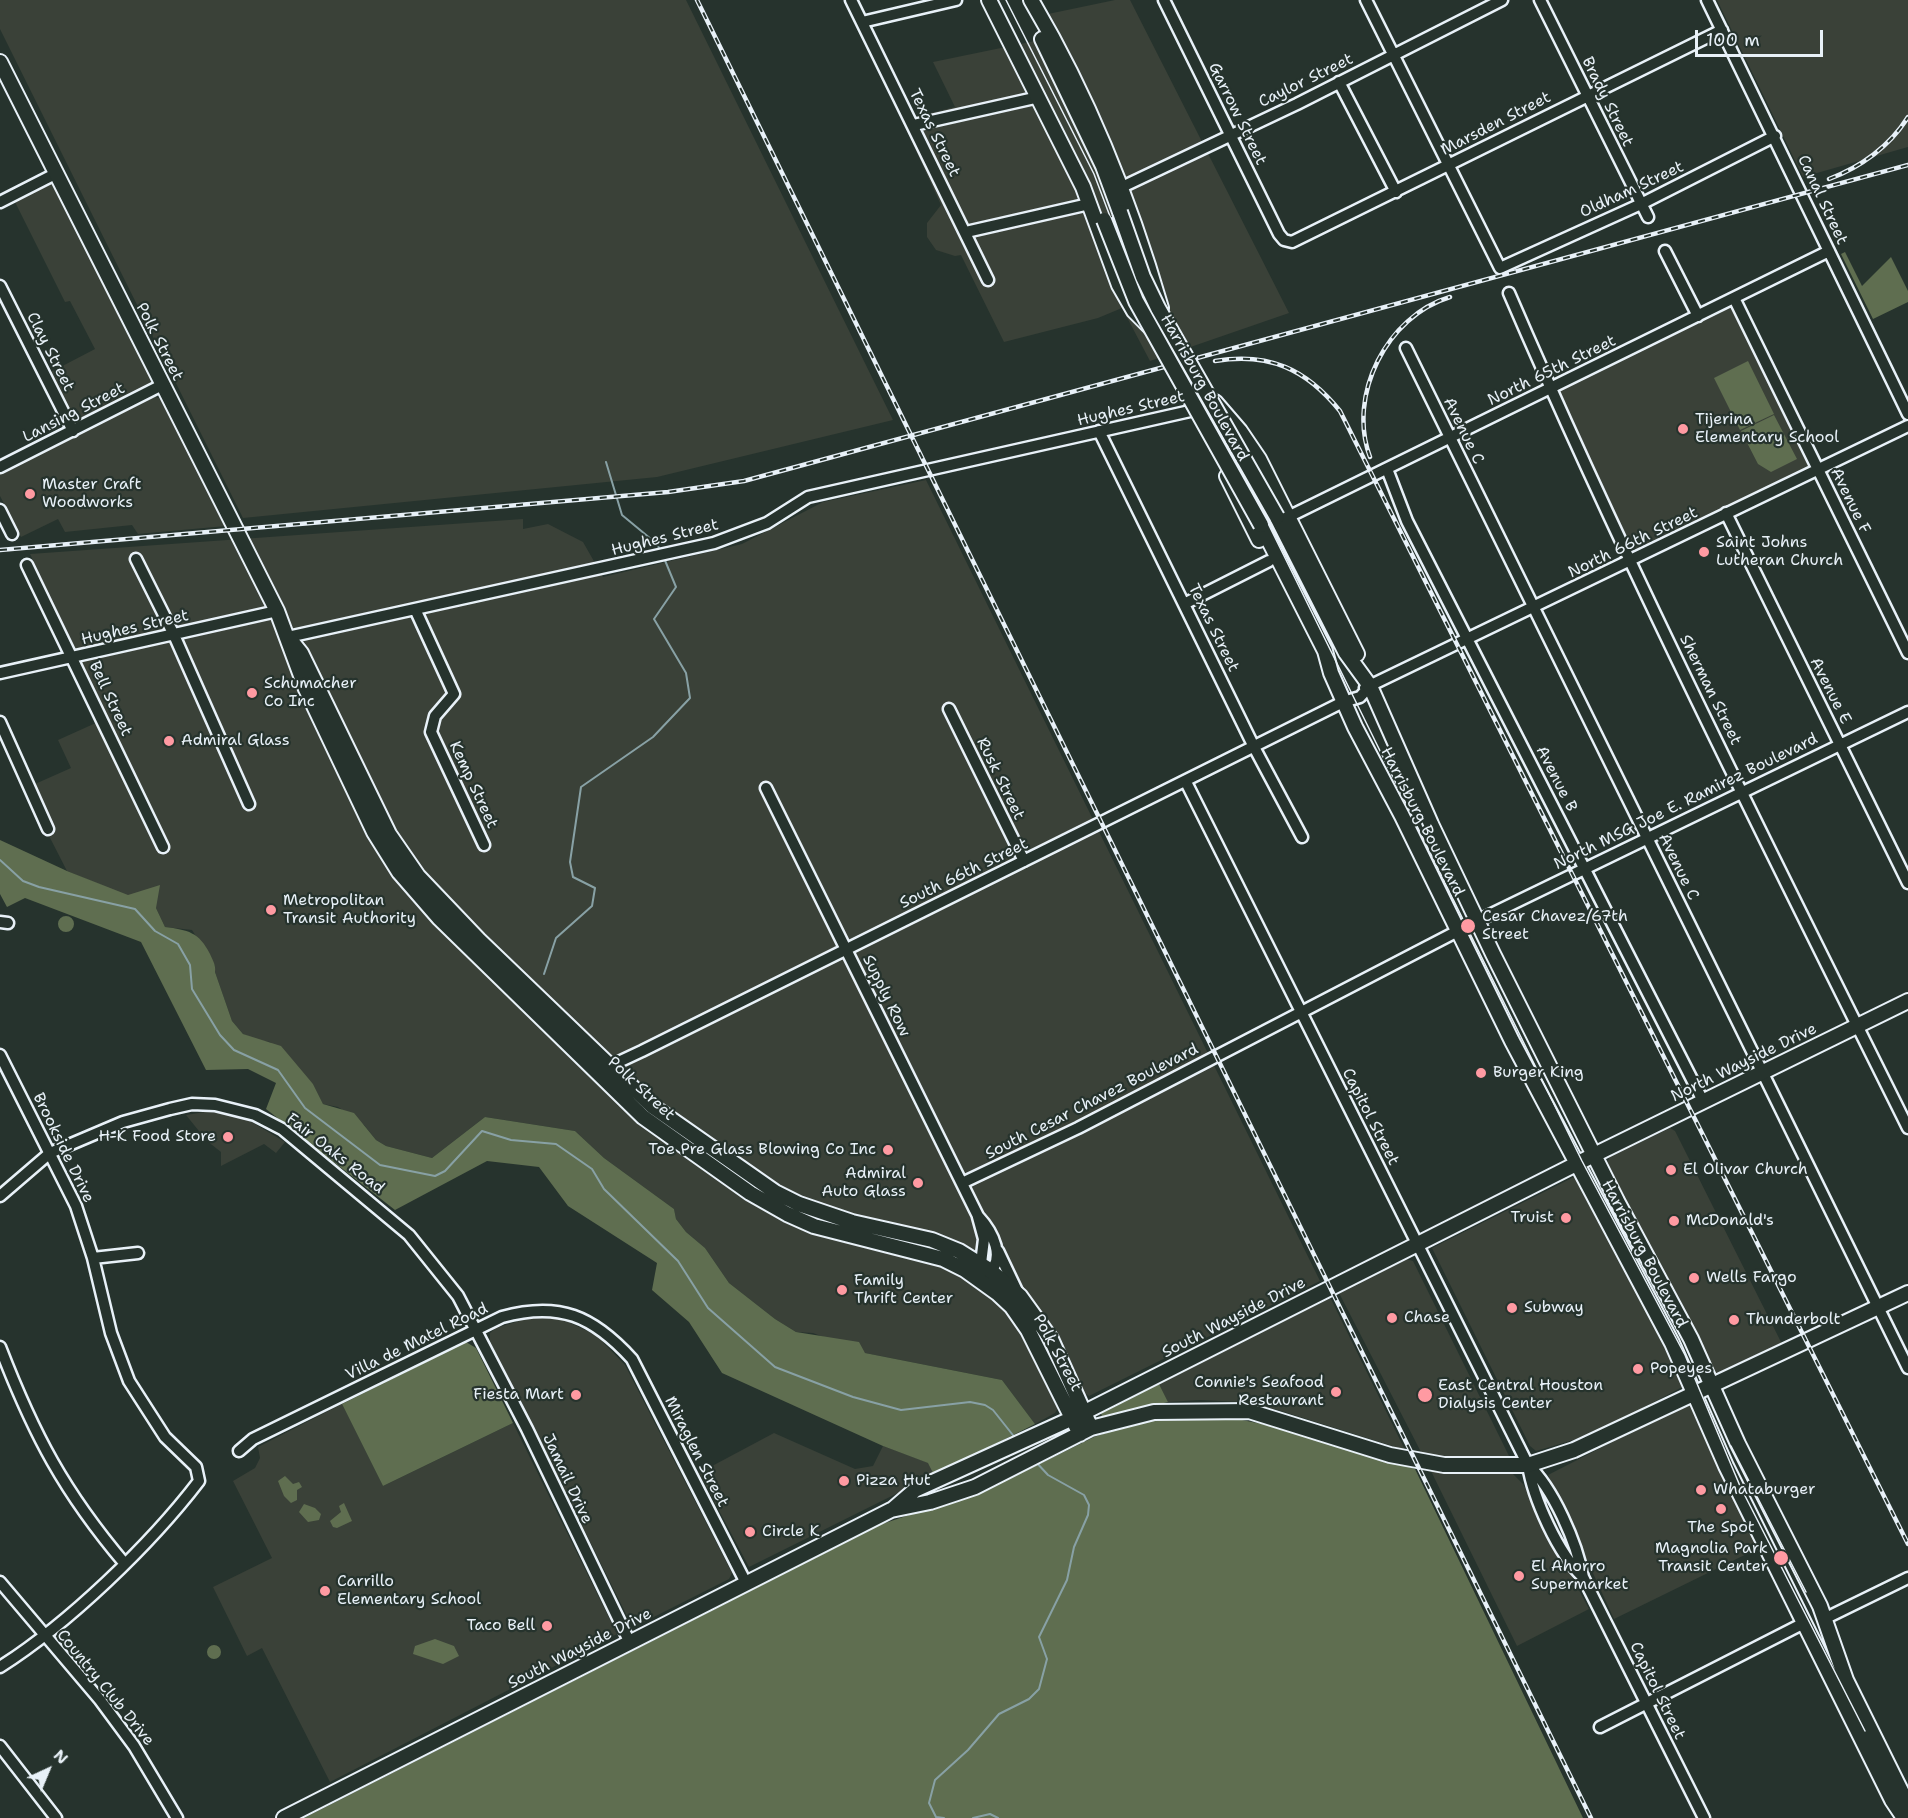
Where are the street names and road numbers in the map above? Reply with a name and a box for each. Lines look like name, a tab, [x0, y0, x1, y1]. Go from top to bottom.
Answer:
street label: Caylor Street	[1256, 50, 1356, 112]
street label: Brady Street	[1577, 54, 1637, 150]
street label: Garrow Street	[1204, 60, 1270, 168]
street label: Texas Street	[904, 86, 964, 180]
street label: Marsden Street	[1438, 88, 1554, 160]
street label: Canal Street	[1793, 152, 1851, 248]
street label: Oldham Street	[1577, 158, 1687, 222]
street label: Polk Street	[131, 300, 187, 384]
street label: Clay Street	[22, 309, 78, 395]
street label: Harrisburg Boulevard	[1156, 311, 1252, 465]
street label: North 65th Street	[1485, 332, 1619, 410]
street label: Lansing Street	[20, 379, 128, 447]
street label: Hughes Street	[1075, 387, 1187, 431]
street label: Avenue C	[1439, 395, 1487, 467]
street label: Avenue F	[1826, 465, 1874, 537]
street label: North 66th Street	[1565, 503, 1701, 583]
street label: Hughes Street	[609, 515, 721, 561]
street label: Texas Street	[1183, 581, 1243, 675]
street label: Hughes Street	[79, 606, 191, 650]
street label: Sherman Street	[1675, 632, 1745, 748]
street label: Avenue E	[1805, 655, 1855, 727]
street label: Bell Street	[84, 659, 136, 739]
street label: North MSG Joe E. Ramirez Boulevard	[1551, 730, 1821, 874]
street label: Rusk Street	[972, 735, 1028, 823]
street label: Kemp Street	[444, 738, 502, 832]
street label: Avenue B	[1531, 743, 1581, 815]
street label: Harrisburg Boulevard	[1376, 744, 1468, 900]
street label: Avenue C	[1654, 831, 1702, 903]
street label: South 66th Street	[897, 835, 1031, 913]
street label: Supply Row	[858, 952, 914, 1040]
street label: North Wayside Drive	[1668, 1019, 1820, 1107]
street label: South Cesar Chavez Boulevard	[982, 1040, 1202, 1164]
street label: Polk Street	[603, 1053, 679, 1125]
street label: Capitol Street	[1337, 1065, 1403, 1169]
street label: Brookside Drive	[28, 1090, 98, 1206]
street label: Fair Oaks Road	[282, 1110, 388, 1198]
street label: Harrisburg Boulevard	[1597, 1177, 1691, 1331]
street label: South Wayside Drive	[1159, 1273, 1309, 1363]
street label: Villa de Matel Road	[343, 1299, 491, 1385]
street label: Polk Street	[1029, 1311, 1085, 1395]
street label: Miraglen Street	[660, 1394, 732, 1510]
street label: Jamail Drive	[538, 1431, 596, 1527]
street label: South Wayside Drive	[505, 1604, 655, 1694]
street label: Country Club Drive	[52, 1626, 158, 1750]
street label: Capitol Street	[1625, 1639, 1689, 1743]

